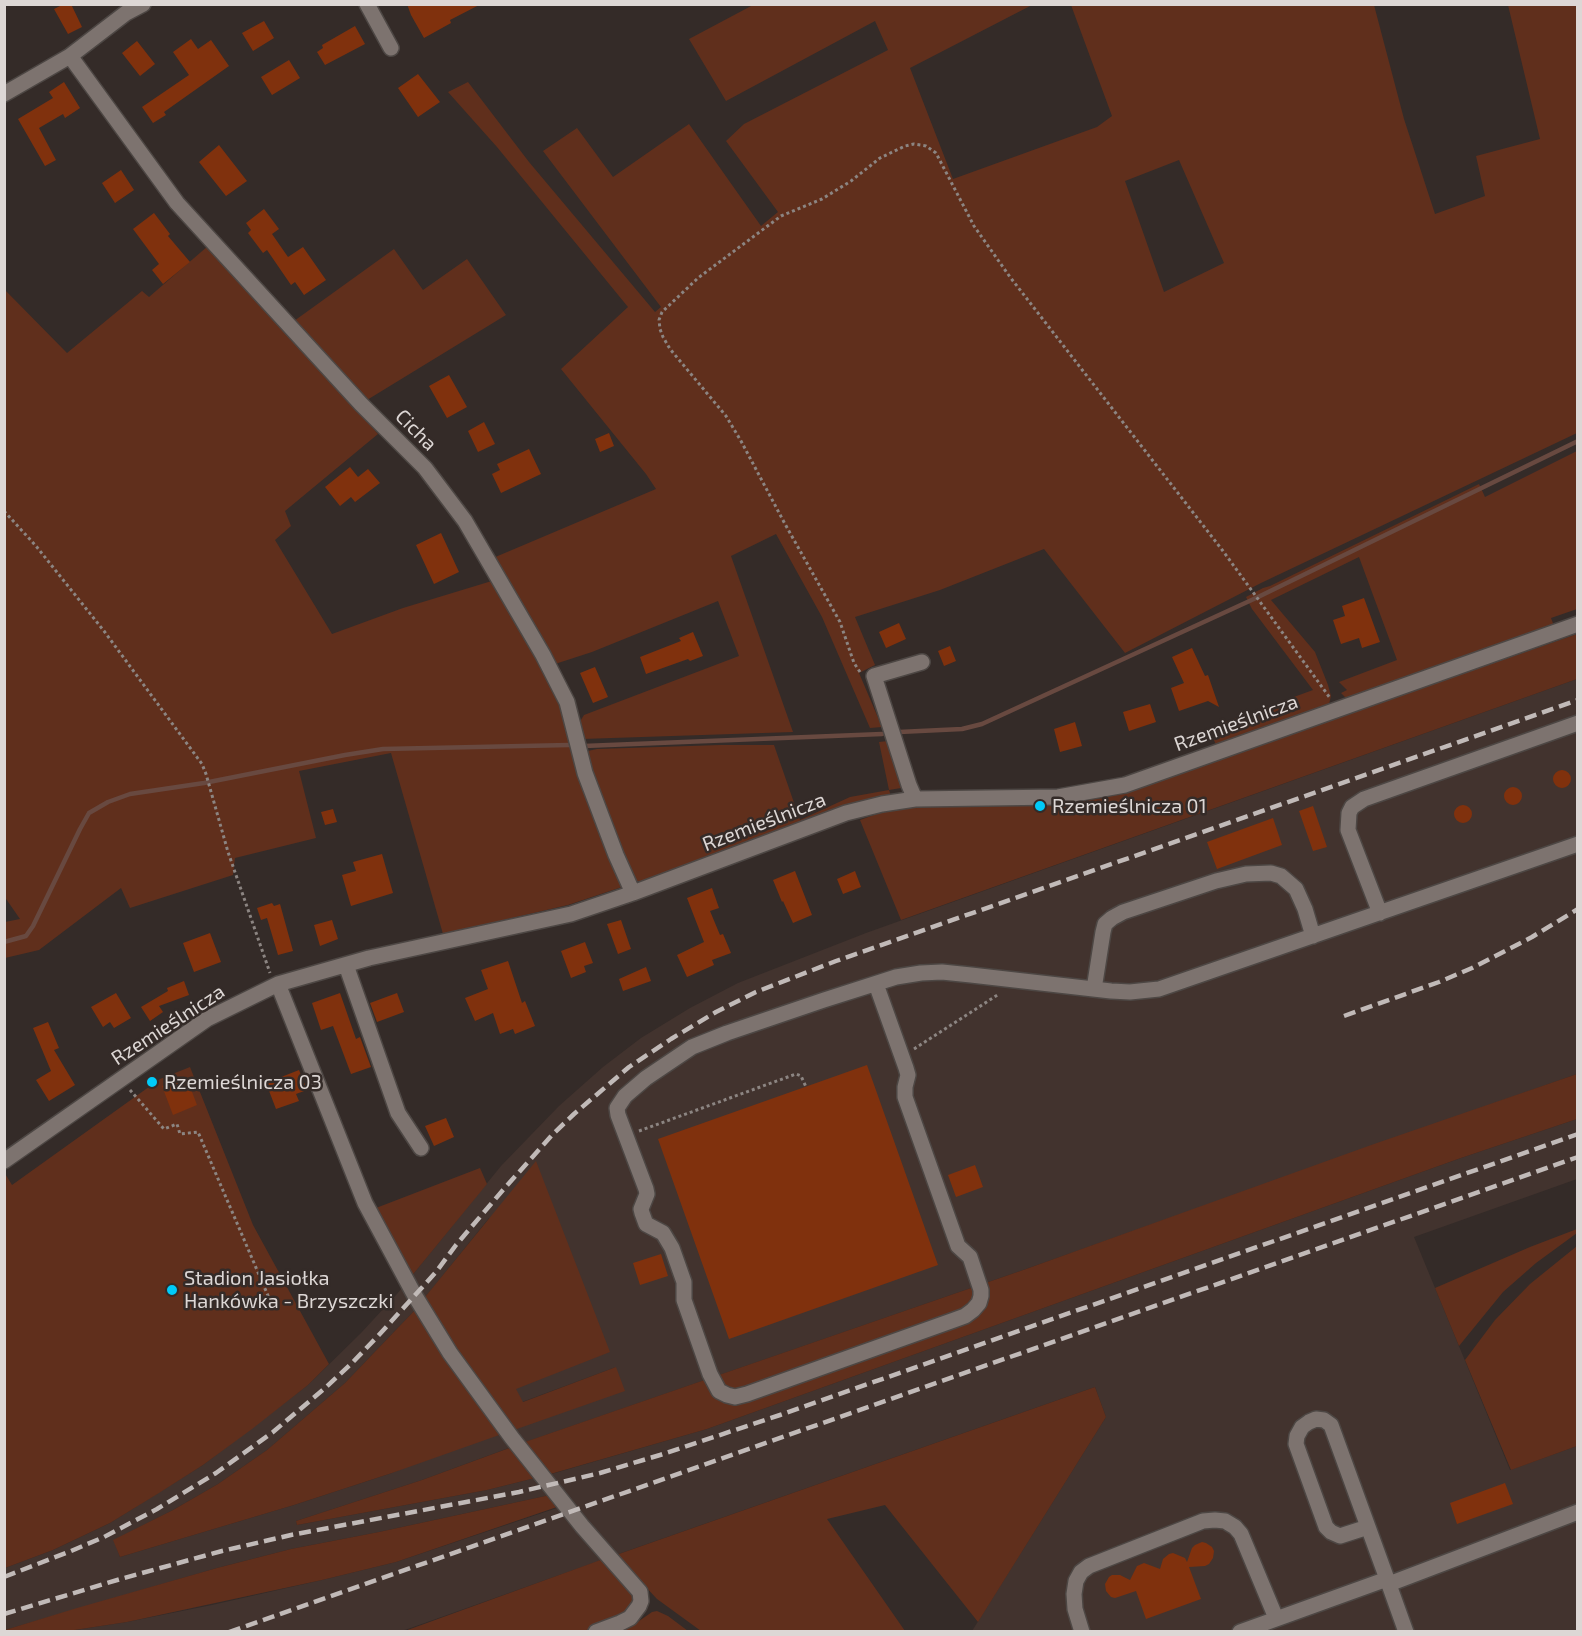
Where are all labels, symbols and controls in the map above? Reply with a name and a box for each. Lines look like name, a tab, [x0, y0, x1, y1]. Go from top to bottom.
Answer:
street label: Cicha	[390, 404, 442, 456]
street label: Rzemieślnicza	[1171, 689, 1301, 757]
street label: Rzemieślnicza	[699, 787, 829, 857]
place label: Rzemieślnicza 01	[1052, 794, 1207, 818]
marker: Rzemieślnicza 01	[1033, 799, 1047, 813]
street label: Rzemieślnicza	[107, 979, 229, 1071]
place label: Rzemieślnicza 03	[164, 1070, 322, 1094]
marker: Rzemieślnicza 03	[145, 1075, 159, 1089]
place label: Stadion Jasiołka Hankówka - Brzyszczki	[184, 1266, 393, 1313]
marker: Stadion Jasiołka Hankówka - Brzyszczki	[165, 1283, 179, 1297]

